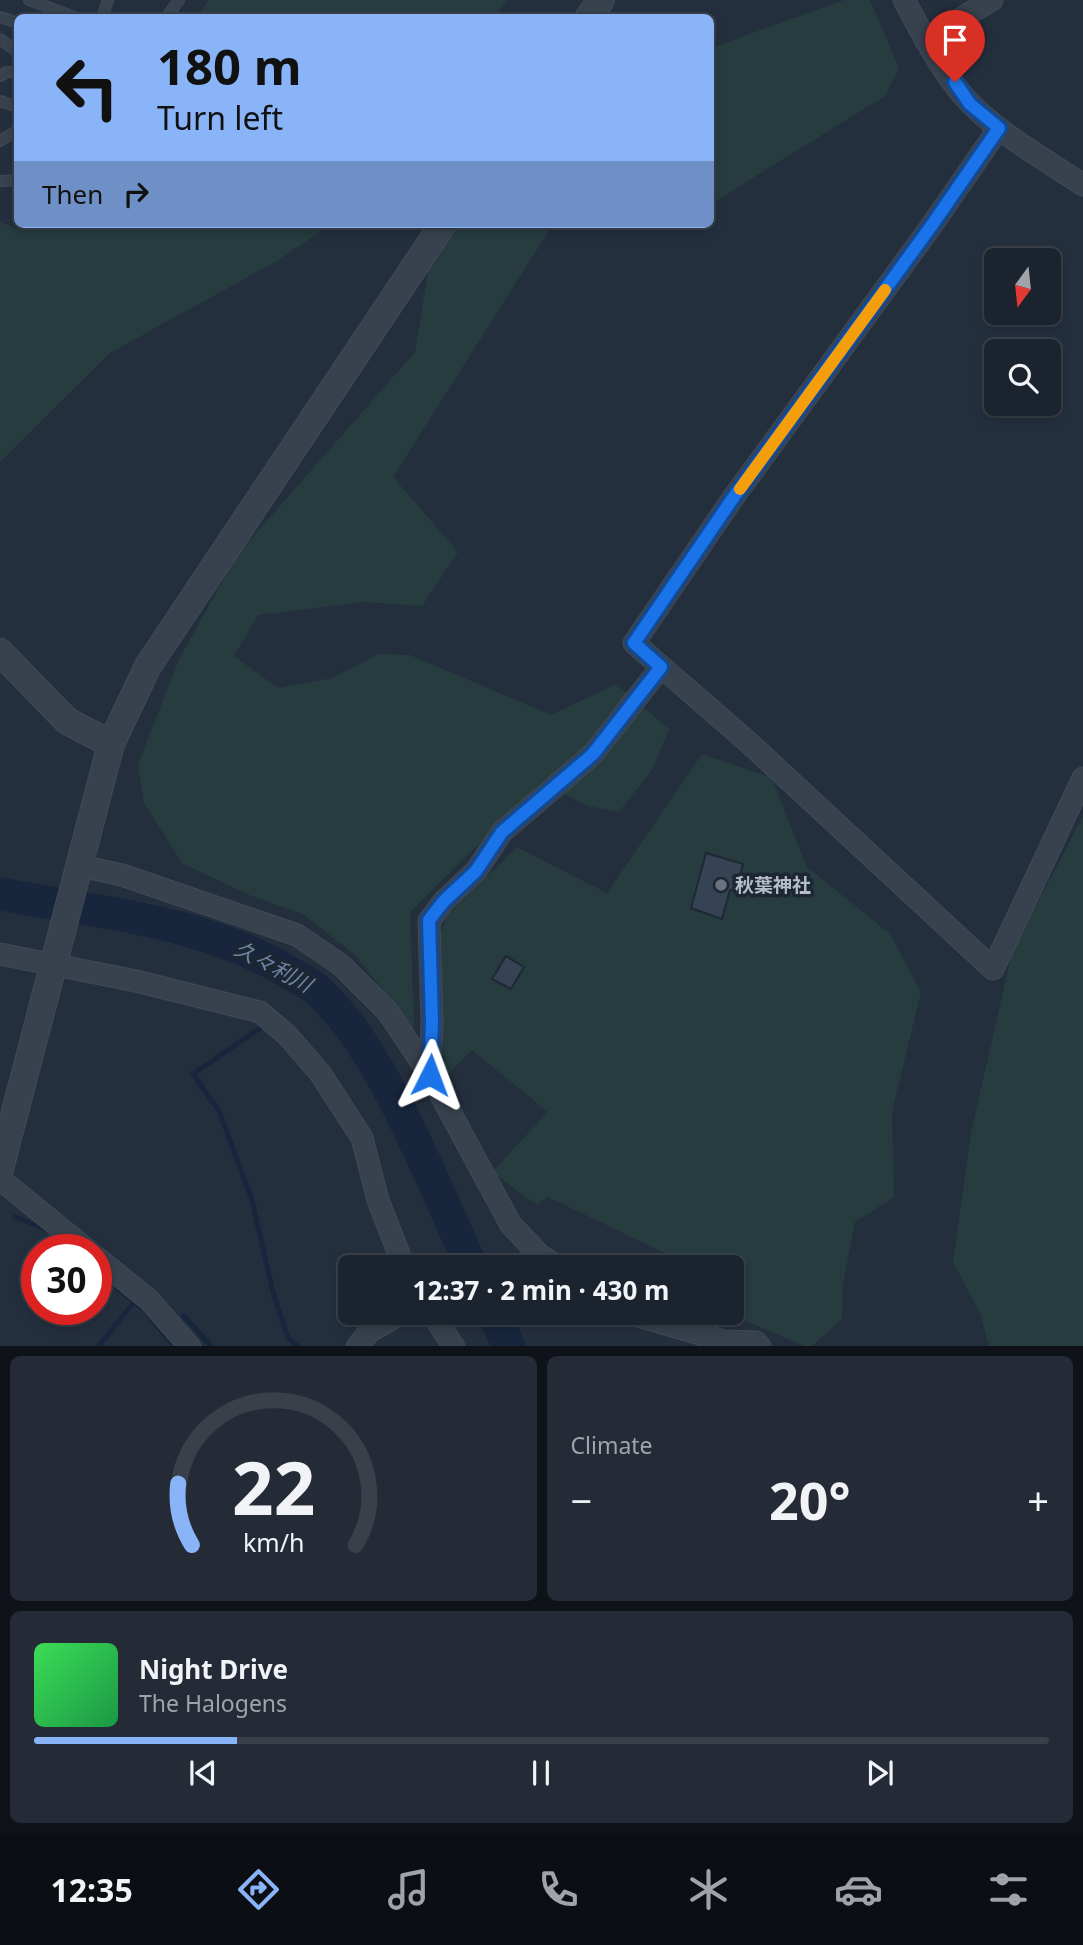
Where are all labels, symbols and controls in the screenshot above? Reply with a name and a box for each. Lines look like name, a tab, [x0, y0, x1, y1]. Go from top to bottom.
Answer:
pin	[925, 10, 985, 82]
icon: arrive	[936, 21, 974, 59]
text: 180 m	[157, 33, 302, 99]
icon: left	[42, 42, 133, 133]
text: Turn left	[157, 96, 283, 139]
icon: right	[117, 175, 155, 213]
text: Then	[42, 176, 103, 212]
north arrow	[984, 248, 1060, 326]
map controls	[984, 248, 1061, 416]
button: search	[984, 339, 1061, 416]
place label: 秋葉神社	[735, 872, 811, 898]
marker: 秋葉神社	[713, 877, 729, 893]
water label: 久々利川	[230, 934, 319, 999]
position arrow	[393, 1038, 467, 1112]
speed limit sign: 30	[21, 1234, 112, 1325]
text: 12:37 · 2 min · 430 m	[413, 1272, 669, 1308]
text: Climate	[571, 1429, 653, 1461]
text: 22	[232, 1437, 315, 1536]
text: 20°	[769, 1464, 851, 1535]
text: −	[571, 1474, 592, 1526]
text: +	[1027, 1474, 1049, 1526]
text: km/h	[242, 1524, 304, 1558]
text: Night Drive	[139, 1651, 288, 1687]
text: The Halogens	[139, 1687, 287, 1719]
icon: previous	[184, 1754, 222, 1792]
icon: pause	[522, 1754, 560, 1792]
icon: next	[861, 1754, 899, 1792]
icon: directions	[234, 1865, 283, 1914]
icon: music	[384, 1865, 433, 1914]
icon: phone	[534, 1865, 583, 1914]
icon: climate	[684, 1865, 733, 1914]
icon: car	[834, 1865, 883, 1914]
icon: filters	[984, 1865, 1033, 1914]
text: 12:35	[50, 1868, 133, 1911]

